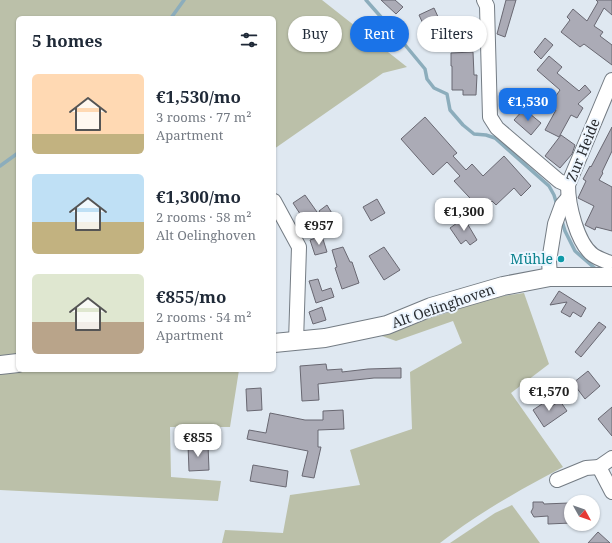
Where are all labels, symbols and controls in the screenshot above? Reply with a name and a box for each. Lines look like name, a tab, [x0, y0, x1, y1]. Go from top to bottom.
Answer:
chip: Buy	[288, 16, 342, 52]
chip: Rent	[350, 16, 409, 52]
chip: Filters	[417, 16, 487, 52]
text: 5 homes	[32, 29, 102, 52]
icon: filters	[238, 29, 260, 51]
text: €1,530/mo	[156, 85, 241, 108]
pin: €1,530	[495, 88, 561, 122]
icon: home	[64, 90, 112, 138]
text: €1,530	[508, 92, 548, 110]
text: 3 rooms · 77 m²	[156, 108, 251, 126]
street label: Zur Heide	[561, 115, 604, 184]
text: Apartment	[156, 126, 223, 144]
text: €1,300/mo	[156, 185, 241, 208]
icon: home	[64, 190, 112, 238]
pin: €1,300	[431, 198, 497, 232]
text: €1,300	[444, 202, 484, 220]
text: 2 rooms · 58 m²	[156, 208, 251, 226]
pin: €957	[295, 212, 343, 246]
text: €957	[304, 216, 334, 234]
text: Alt Oelinghoven	[156, 226, 256, 244]
place label: Mühle	[510, 249, 553, 268]
marker: Mühle	[556, 254, 566, 264]
street label: Alt Oelinghoven	[389, 279, 497, 332]
text: €855/mo	[156, 285, 226, 308]
icon: home	[64, 290, 112, 338]
text: 2 rooms · 54 m²	[156, 308, 251, 326]
text: Apartment	[156, 326, 223, 344]
pin: €1,570	[516, 378, 582, 412]
text: €1,570	[529, 382, 569, 400]
pin: €855	[174, 424, 222, 458]
text: €855	[183, 428, 213, 446]
north arrow	[564, 495, 600, 531]
map controls	[564, 495, 600, 531]

